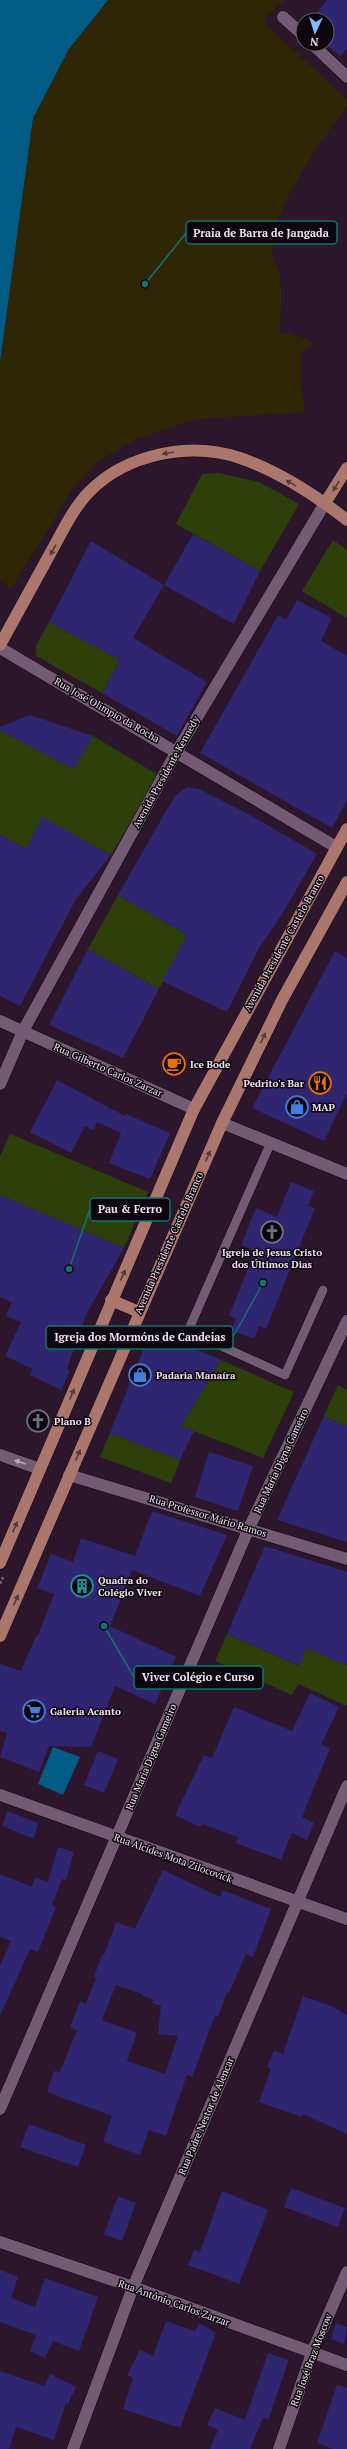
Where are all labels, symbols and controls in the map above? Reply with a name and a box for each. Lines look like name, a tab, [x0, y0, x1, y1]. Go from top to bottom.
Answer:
north arrow	[295, 12, 335, 52]
text: N	[309, 35, 319, 49]
callout: Praia de Barra de Jangada	[186, 221, 337, 244]
text: Praia de Barra de Jangada	[193, 226, 329, 240]
one-way arrow	[162, 450, 174, 456]
one-way arrow	[285, 480, 297, 487]
one-way arrow	[332, 481, 340, 491]
one-way arrow	[49, 544, 56, 556]
street label: Rua José Olimpio da Rocha	[52, 675, 162, 745]
street label: Avenida Presidente Kennedy	[130, 713, 203, 830]
street label: Avenida Presidente Castelo Branco	[241, 872, 327, 1014]
one-way arrow	[260, 1032, 267, 1044]
street label: Rua Gilberto Carlos Zarzar	[52, 1040, 165, 1100]
cafe icon: Ice Bode	[161, 1051, 187, 1077]
place label: Ice Bode	[190, 1058, 231, 1071]
restaurant icon: Pedrito's Bar	[307, 1070, 333, 1096]
place label: Pedrito's Bar	[244, 1077, 305, 1090]
shop icon: MAP	[284, 1094, 310, 1120]
place label: MAP	[312, 1101, 336, 1114]
one-way arrow	[205, 1150, 211, 1161]
street label: Avenida Presidente Castelo Branco	[132, 1169, 207, 1316]
callout: Pau & Ferro	[90, 1198, 170, 1221]
text: Pau & Ferro	[98, 1202, 162, 1216]
church icon: Igreja de Jesus Cristo dos Últimos Dias	[259, 1219, 285, 1245]
place label: Igreja de Jesus Cristo dos Últimos Dias	[222, 1246, 322, 1271]
one-way arrow	[120, 1269, 126, 1280]
callout: Igreja dos Mormóns de Candeias	[46, 1326, 233, 1349]
text: Igreja dos Mormóns de Candeias	[55, 1330, 226, 1344]
shop icon: Padaria Manaíra	[127, 1362, 153, 1388]
place label: Padaria Manaíra	[156, 1369, 236, 1382]
one-way arrow	[69, 1388, 75, 1400]
street label: Rua Maria Digna Gameiro	[251, 1406, 311, 1516]
church icon: Plano B	[25, 1408, 51, 1434]
place label: Plano B	[54, 1415, 91, 1428]
one-way arrow	[75, 1449, 81, 1460]
one-way arrow	[14, 1459, 26, 1465]
street label: Rua Professor Mário Ramos	[148, 1492, 268, 1540]
one-way arrow	[13, 1520, 19, 1532]
building icon: Quadra do Colégio Viver	[69, 1573, 95, 1599]
place label: Quadra do Colégio Viver	[98, 1574, 163, 1599]
one-way arrow	[13, 1594, 19, 1606]
callout: Viver Colégio e Curso	[134, 1666, 263, 1689]
text: Viver Colégio e Curso	[142, 1670, 255, 1684]
supermarket icon: Galeria Acanto	[21, 1698, 47, 1724]
street label: Rua Maria Digna Gameiro	[123, 1701, 180, 1812]
place label: Galeria Acanto	[50, 1705, 121, 1718]
street label: Rua Alcídes Mota Zilocovick	[112, 1831, 235, 1886]
street label: Rua Padre Nestor de Alencar	[175, 2055, 237, 2177]
street label: Rua Antônio Carlos Zarzar	[116, 2277, 232, 2329]
street label: Rua José Braz Moscow	[287, 2311, 335, 2408]

